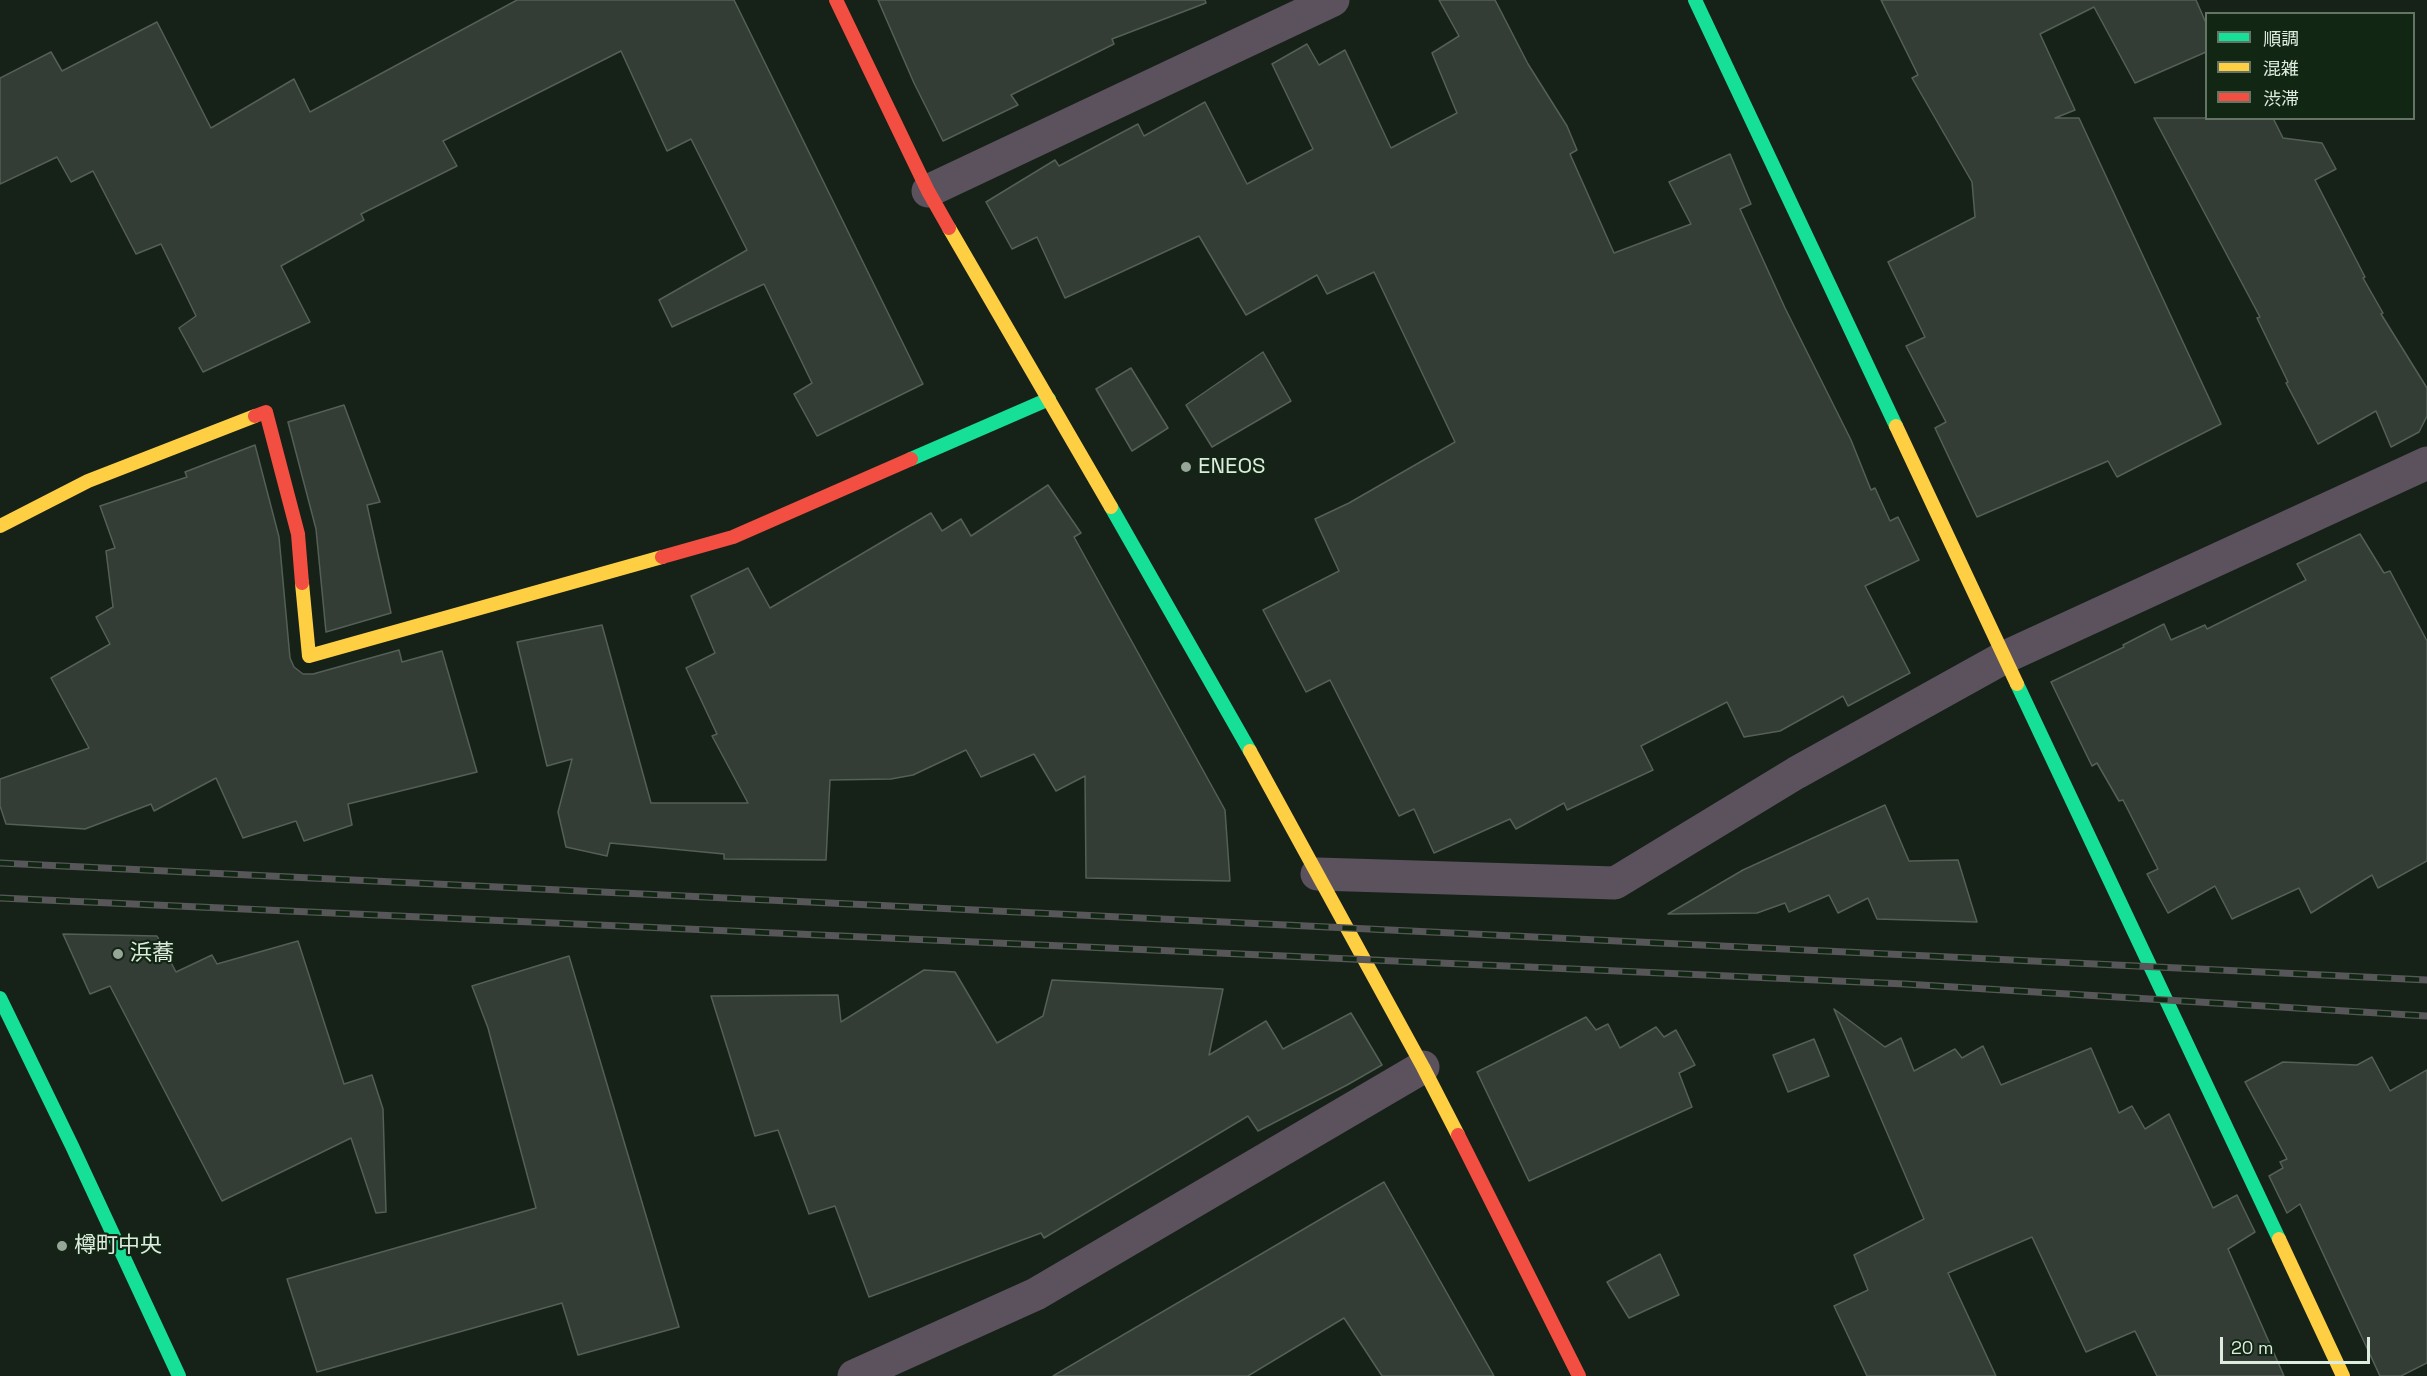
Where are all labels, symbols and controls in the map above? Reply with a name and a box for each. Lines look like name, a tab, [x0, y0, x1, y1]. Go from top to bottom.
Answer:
legend	[2205, 12, 2415, 120]
text: 順調	[2263, 27, 2299, 50]
text: 混雑	[2263, 57, 2299, 80]
text: 渋滞	[2263, 87, 2299, 110]
place label: ENEOS	[1198, 454, 1266, 480]
marker: ENEOS	[1179, 460, 1193, 474]
place label: 浜蕎	[130, 941, 174, 967]
marker: 浜蕎	[111, 947, 125, 961]
place label: 樽町中央	[74, 1233, 162, 1259]
marker: 樽町中央	[55, 1239, 69, 1253]
scale bar	[2223, 1325, 2373, 1363]
text: 20 m	[2231, 1336, 2274, 1359]

